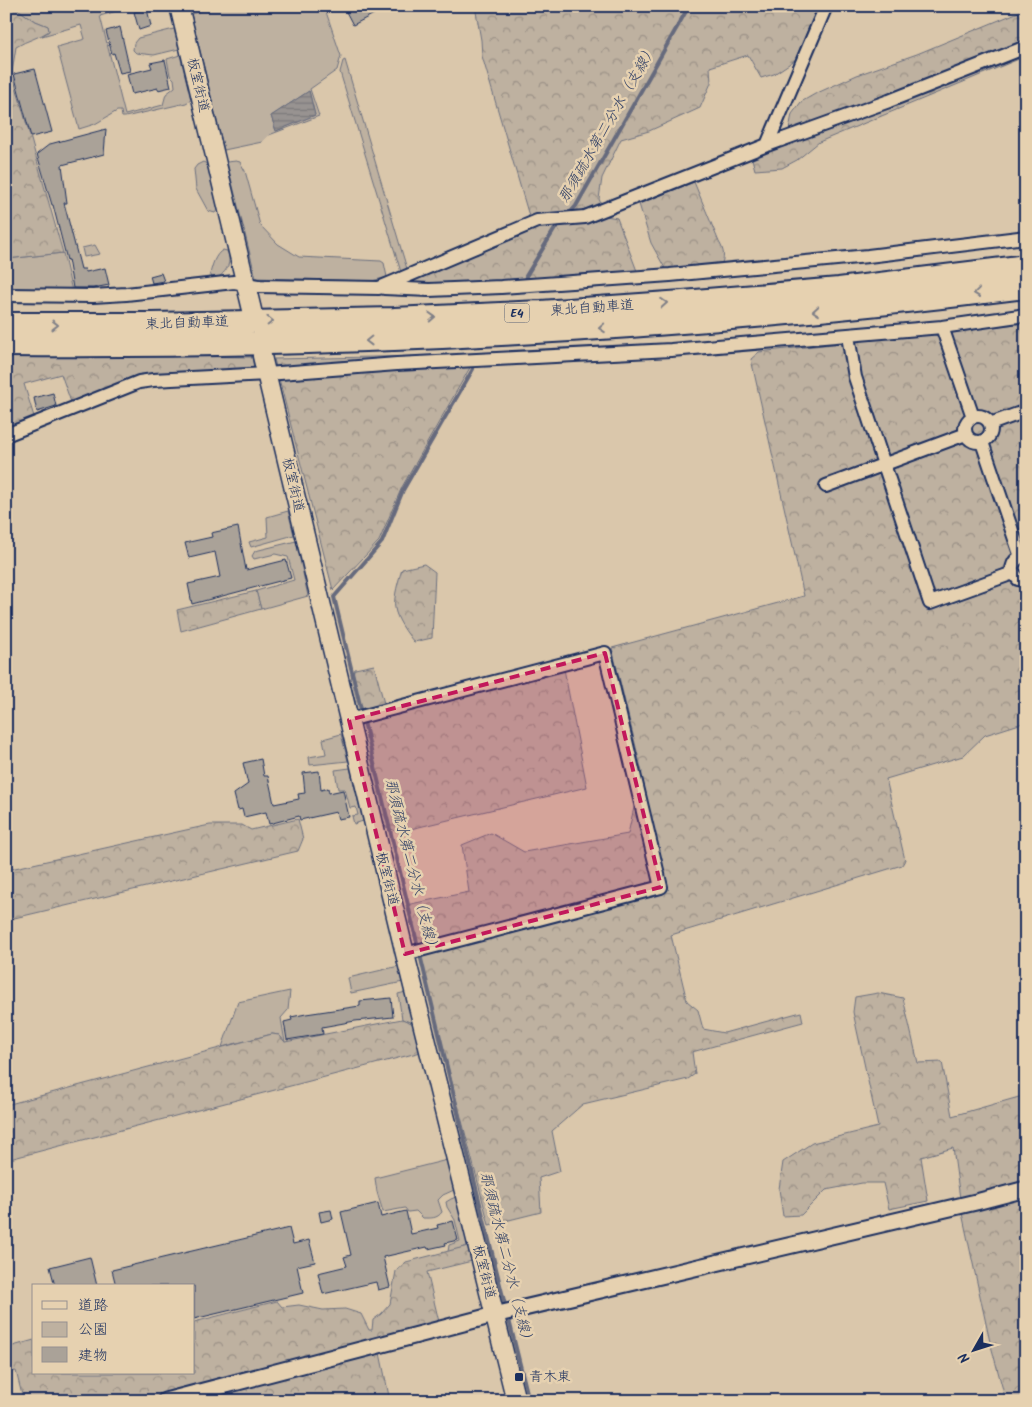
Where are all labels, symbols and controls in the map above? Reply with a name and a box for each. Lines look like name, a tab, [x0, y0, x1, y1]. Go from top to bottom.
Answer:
water label: 那須疏水第二分水（支線）	[553, 40, 663, 208]
street label: 板室街道	[181, 55, 215, 115]
one-way arrow	[973, 287, 981, 298]
street label: 東北自動車道	[549, 294, 635, 322]
one-way arrow	[661, 298, 669, 309]
road number: E4	[504, 304, 530, 322]
one-way arrow	[812, 305, 820, 316]
street label: 東北自動車道	[145, 311, 229, 335]
one-way arrow	[429, 312, 437, 323]
one-way arrow	[266, 316, 274, 326]
one-way arrow	[52, 320, 59, 330]
one-way arrow	[597, 323, 605, 334]
one-way arrow	[365, 335, 373, 346]
street label: 板室街道	[276, 455, 310, 515]
water label: 那須疏水第二分水（支線）	[378, 776, 444, 956]
street label: 板室街道	[370, 849, 404, 909]
water label: 那須疏水第二分水（支線）	[473, 1169, 539, 1349]
street label: 板室街道	[467, 1242, 501, 1302]
legend	[32, 1284, 195, 1374]
text: 道路	[78, 1294, 108, 1318]
text: 公園	[78, 1318, 108, 1342]
north arrow	[950, 1324, 1000, 1374]
text: 建物	[78, 1344, 108, 1368]
text: N	[953, 1347, 976, 1368]
place label: 青木東	[529, 1366, 571, 1388]
marker: 青木東	[513, 1371, 525, 1383]

